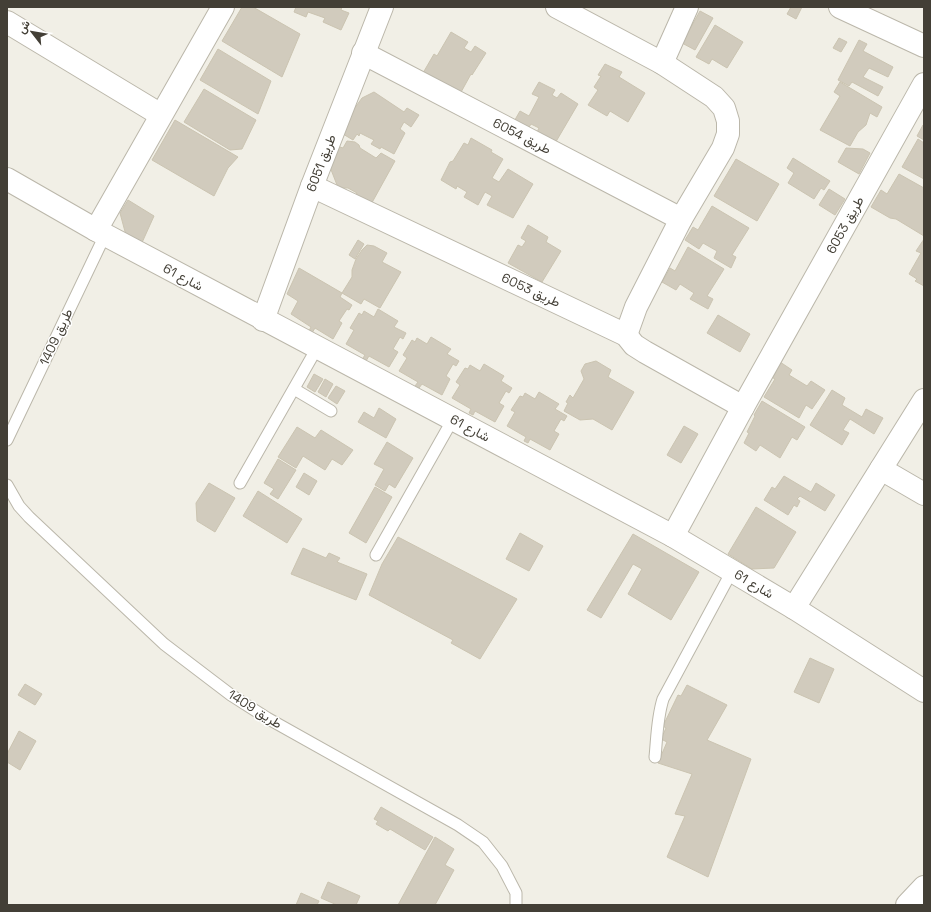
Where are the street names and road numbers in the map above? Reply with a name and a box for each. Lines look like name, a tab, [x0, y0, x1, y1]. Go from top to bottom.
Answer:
street label: طريق 6054	[490, 114, 554, 158]
street label: طريق 6051	[302, 132, 340, 194]
street label: طريق 6053	[822, 193, 868, 257]
street label: شارع 61	[160, 259, 206, 295]
street label: طريق 6053	[499, 269, 563, 311]
street label: طريق 1409	[35, 306, 77, 368]
street label: شارع 61	[447, 410, 493, 446]
street label: شارع 61	[731, 566, 777, 603]
street label: طريق 1409	[225, 686, 285, 732]

